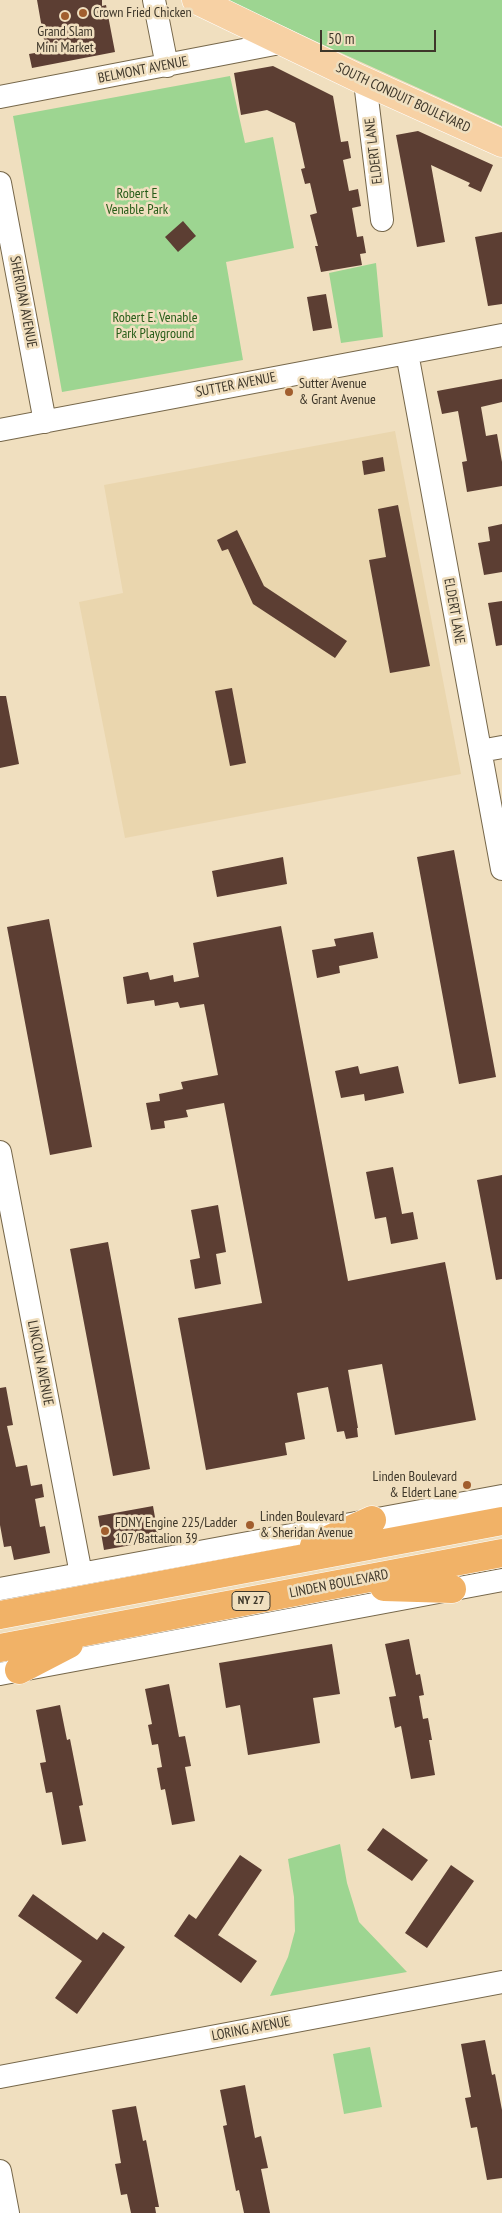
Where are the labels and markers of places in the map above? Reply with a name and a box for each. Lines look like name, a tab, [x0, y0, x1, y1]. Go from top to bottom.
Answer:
place label: Crown Fried Chicken	[93, 5, 192, 21]
marker: Crown Fried Chicken	[77, 7, 89, 19]
marker: Grand Slam Mini Market	[59, 10, 71, 22]
place label: Grand Slam Mini Market	[36, 24, 94, 56]
place label: Sutter Avenue & Grant Avenue	[299, 376, 376, 408]
marker: Sutter Avenue & Grant Avenue	[283, 386, 295, 398]
place label: Linden Boulevard & Eldert Lane	[373, 1469, 457, 1501]
marker: Linden Boulevard & Eldert Lane	[461, 1479, 473, 1491]
place label: Linden Boulevard & Sheridan Avenue	[260, 1509, 353, 1541]
place label: FDNY Engine 225/Ladder 107/Battalion 39	[115, 1515, 237, 1548]
marker: Linden Boulevard & Sheridan Avenue	[244, 1519, 256, 1531]
marker: FDNY Engine 225/Ladder 107/Battalion 39	[99, 1525, 111, 1537]

